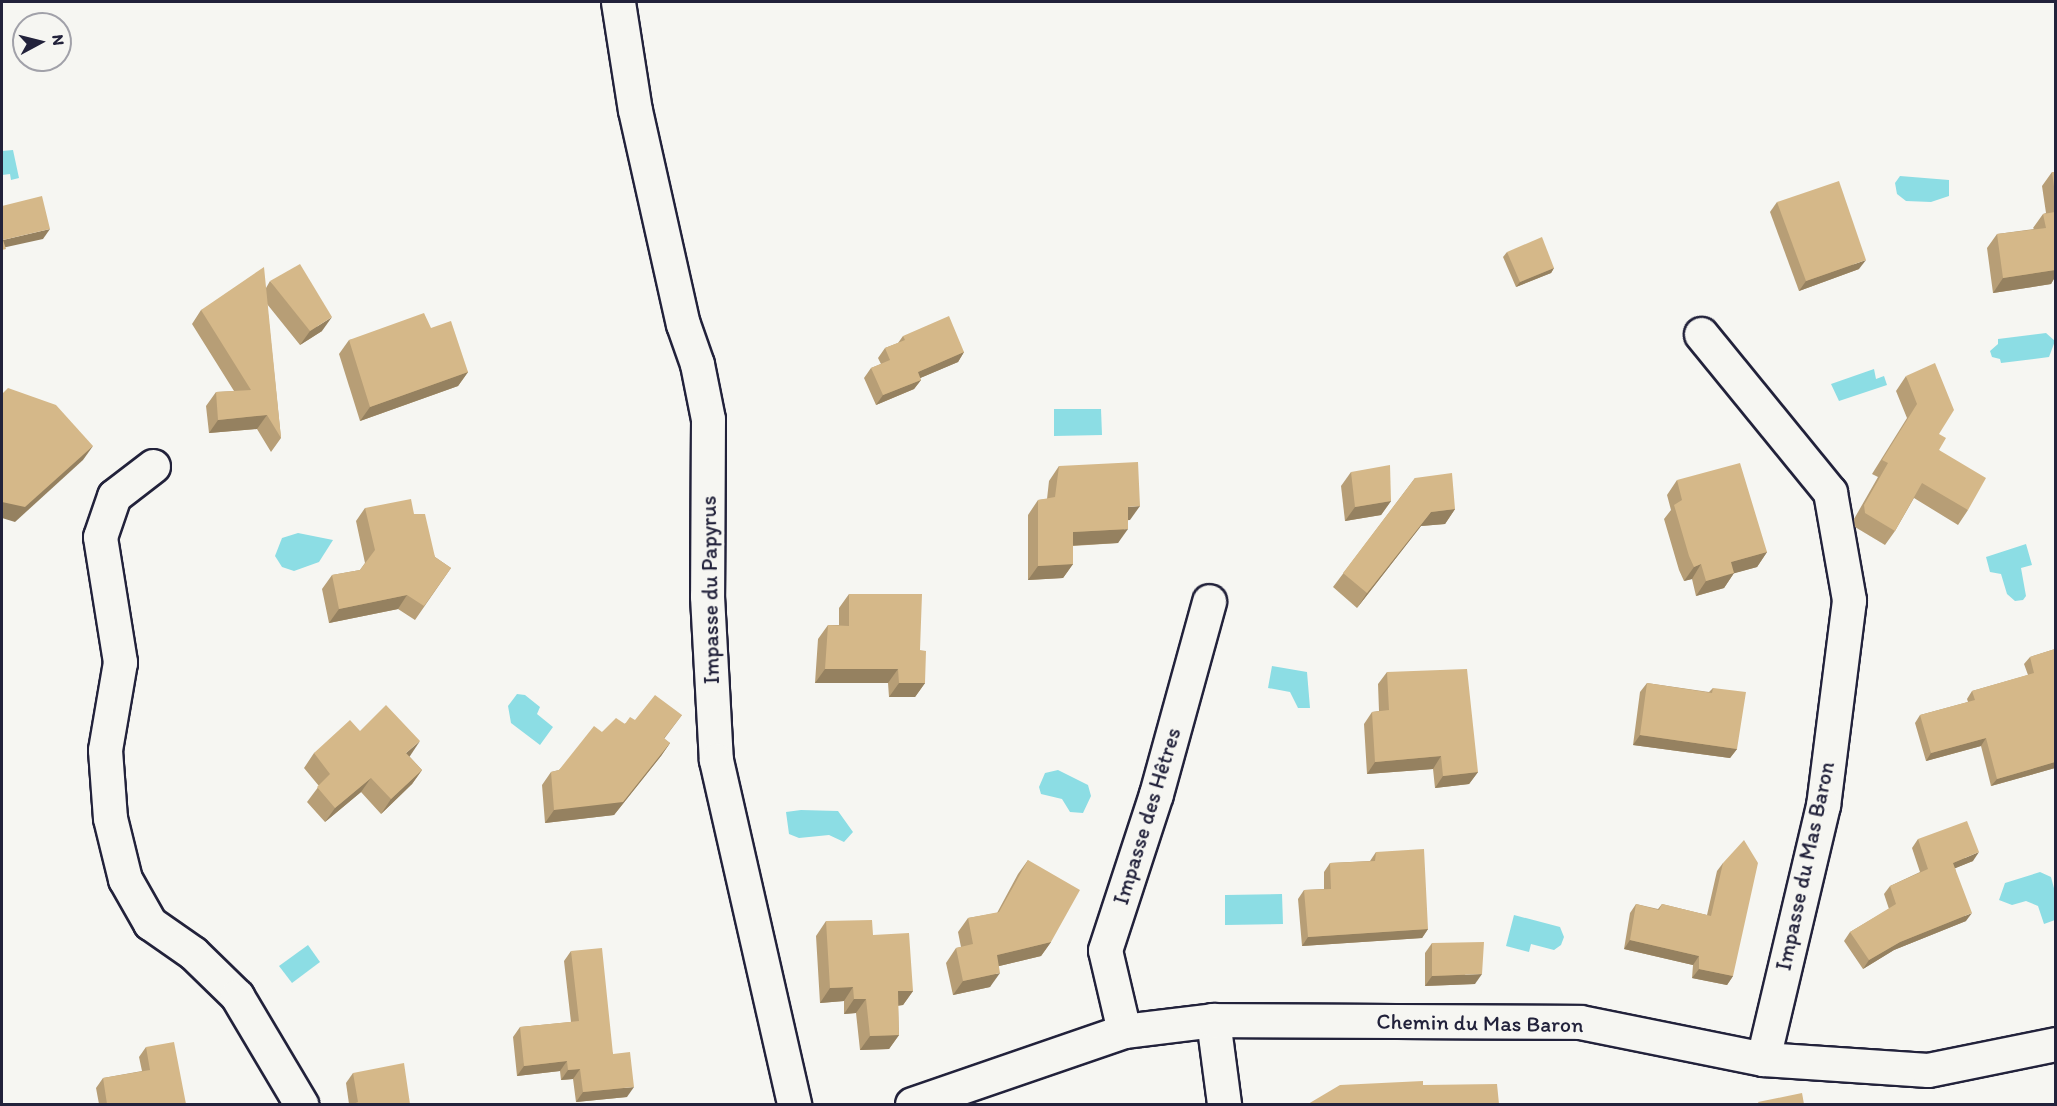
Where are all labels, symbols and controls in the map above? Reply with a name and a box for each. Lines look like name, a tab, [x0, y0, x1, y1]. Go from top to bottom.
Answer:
north arrow	[12, 12, 72, 72]
text: N	[48, 33, 68, 47]
street label: Impasse du Papyrus	[695, 495, 725, 685]
street label: Impasse des Hêtres	[1107, 724, 1187, 908]
street label: Impasse du Mas Baron	[1770, 759, 1840, 973]
street label: Chemin du Mas Baron	[1376, 1008, 1584, 1038]

